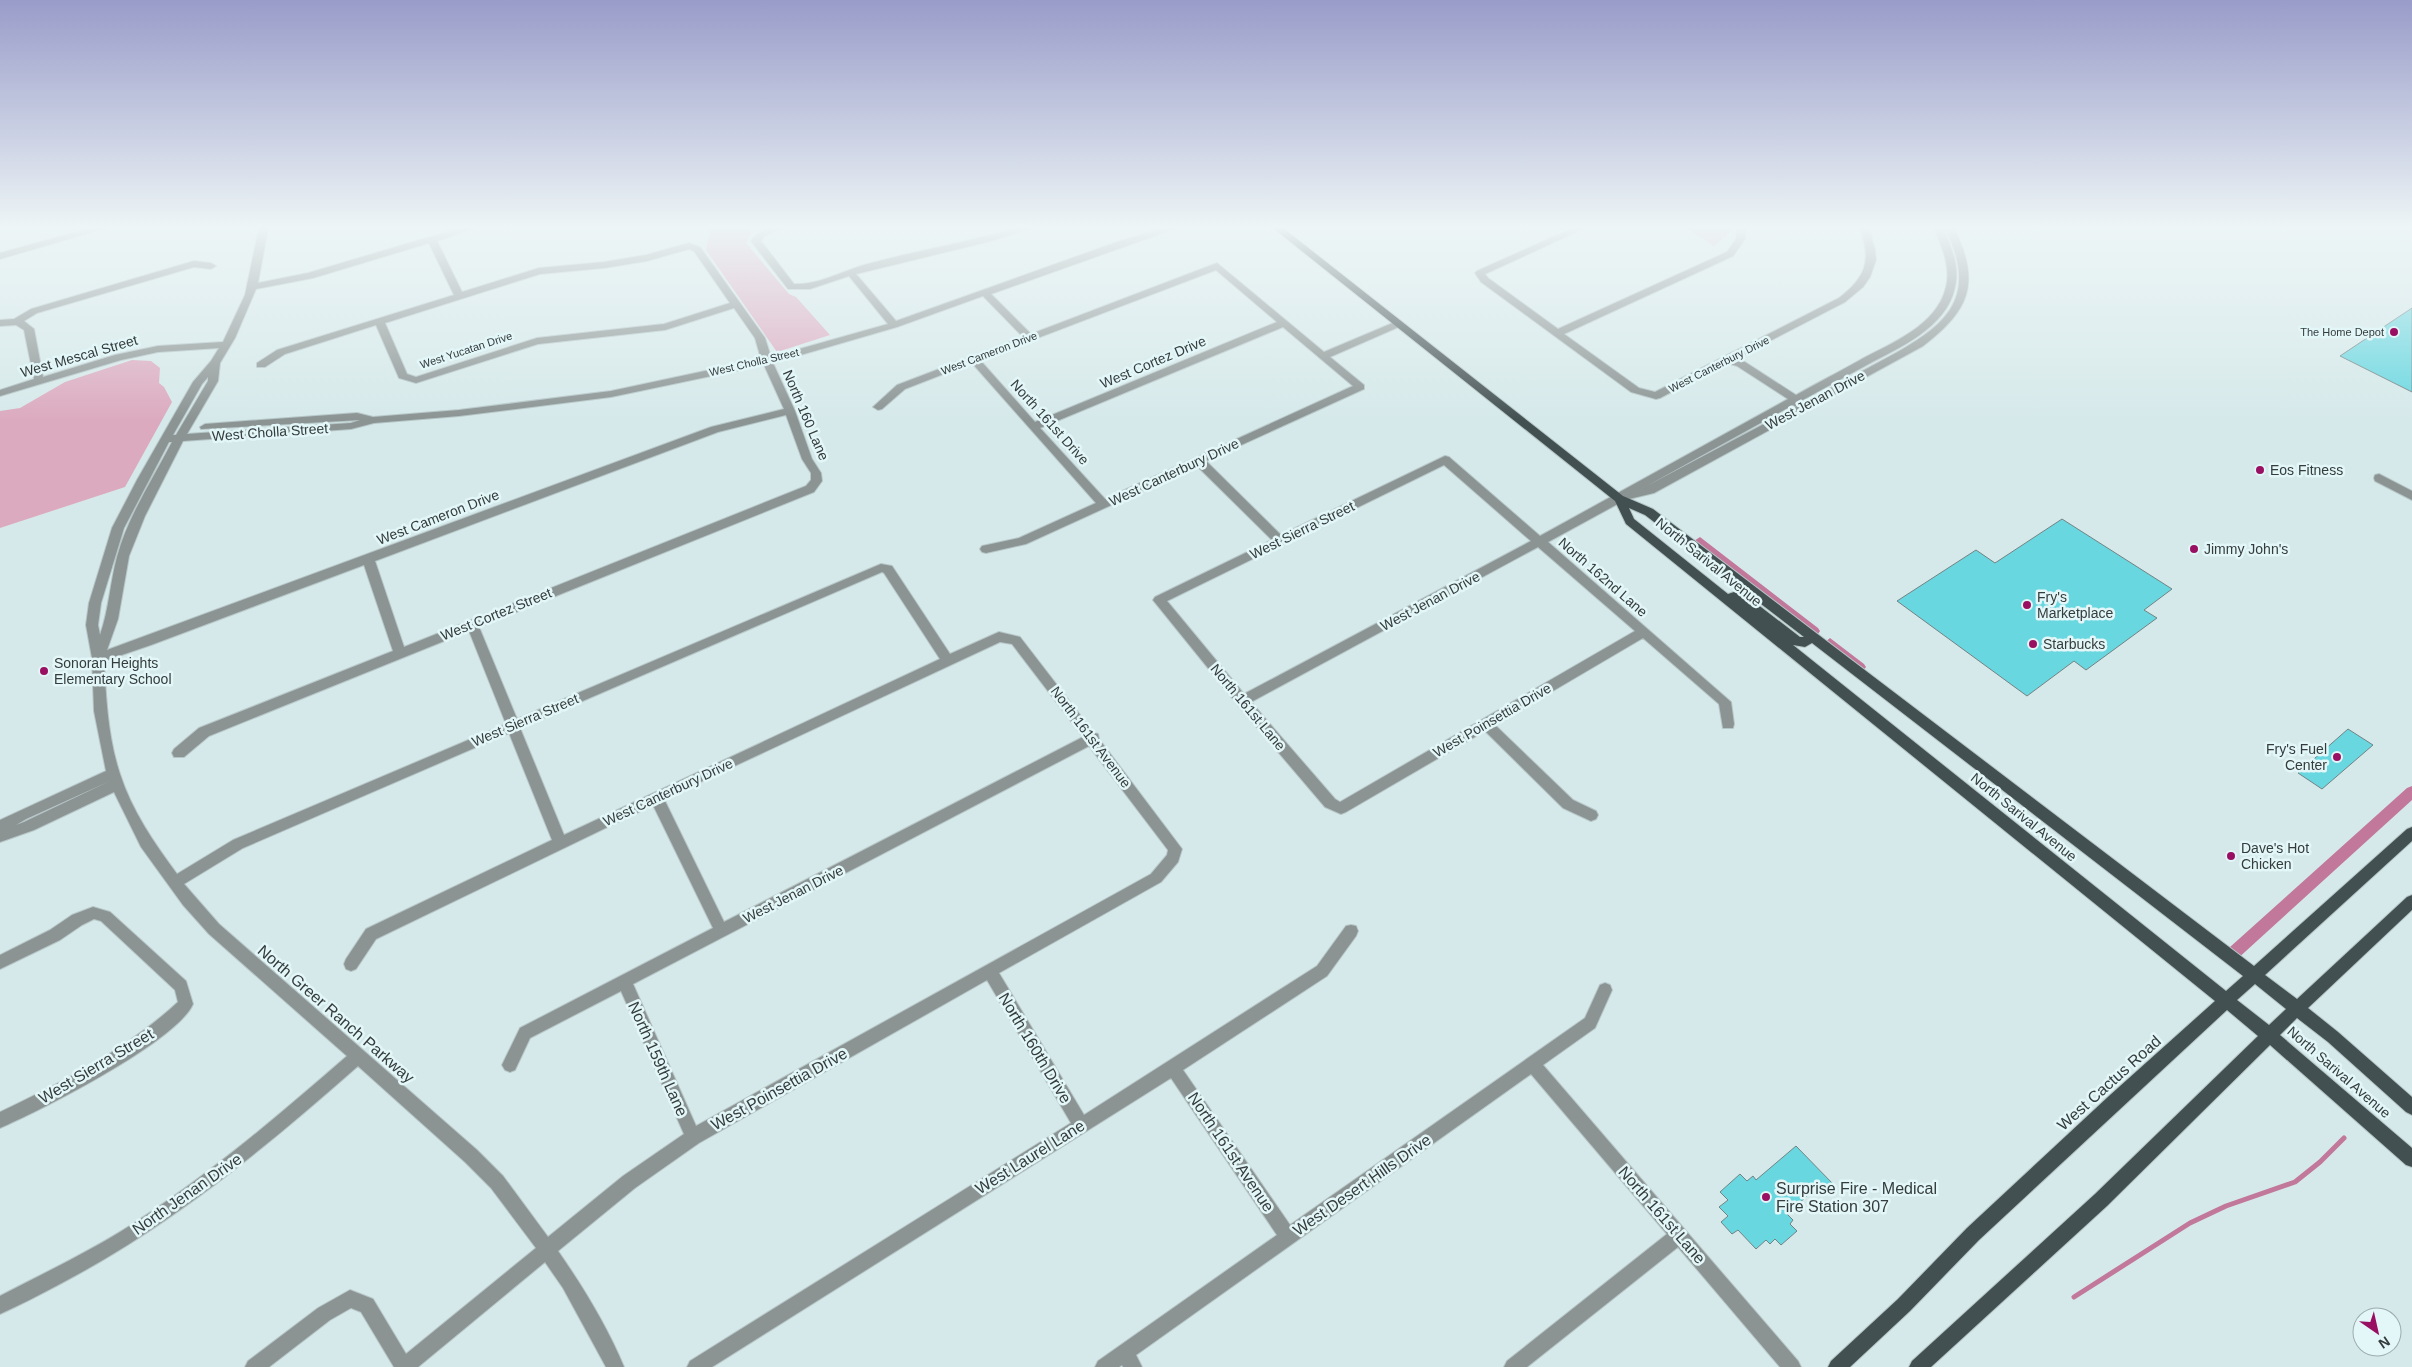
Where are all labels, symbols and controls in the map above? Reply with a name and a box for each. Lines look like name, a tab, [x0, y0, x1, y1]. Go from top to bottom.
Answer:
place label: The Home Depot	[2300, 326, 2384, 338]
marker: The Home Depot	[2388, 326, 2400, 338]
street label: West Yucatan Drive	[418, 329, 514, 371]
street label: West Cameron Drive	[939, 329, 1039, 377]
street label: West Mescal Street	[19, 332, 140, 380]
street label: West Cortez Drive	[1098, 332, 1208, 392]
street label: West Canterbury Drive	[1667, 333, 1771, 395]
street label: West Cholla Street	[708, 346, 800, 378]
street label: North 160 Lane	[780, 367, 832, 463]
street label: West Jenan Drive	[1763, 367, 1868, 433]
street label: North 161st Drive	[1008, 376, 1093, 468]
street label: West Cholla Street	[211, 420, 329, 444]
street label: West Canterbury Drive	[1107, 435, 1242, 509]
place label: Eos Fitness	[2270, 462, 2343, 478]
marker: Eos Fitness	[2254, 464, 2266, 476]
street label: West Cameron Drive	[375, 486, 502, 548]
street label: West Sierra Street	[1247, 498, 1357, 562]
street label: North Sarival Avenue	[1653, 514, 1765, 610]
street label: North 162nd Lane	[1555, 534, 1651, 620]
place label: Jimmy John's	[2204, 541, 2288, 557]
marker: Jimmy John's	[2188, 543, 2200, 555]
street label: West Jenan Drive	[1378, 568, 1483, 634]
street label: West Cortez Street	[438, 584, 554, 644]
place label: Fry's Marketplace	[2037, 589, 2113, 621]
marker: Fry's Marketplace	[2021, 599, 2033, 611]
place label: Starbucks	[2043, 636, 2105, 652]
marker: Starbucks	[2027, 638, 2039, 650]
place label: Sonoran Heights Elementary School	[54, 655, 172, 687]
street label: North 161st Lane	[1207, 661, 1289, 753]
marker: Sonoran Heights Elementary School	[38, 665, 50, 677]
street label: West Poinsettia Drive	[1430, 680, 1554, 760]
street label: North 161st Avenue	[1048, 683, 1134, 791]
street label: West Sierra Street	[469, 690, 581, 750]
place label: Fry's Fuel Center	[2266, 741, 2327, 773]
marker: Fry's Fuel Center	[2331, 751, 2343, 763]
street label: West Canterbury Drive	[601, 755, 736, 829]
street label: North Sarival Avenue	[1968, 769, 2080, 865]
place label: Dave's Hot Chicken	[2241, 840, 2309, 872]
marker: Dave's Hot Chicken	[2225, 850, 2237, 862]
street label: West Jenan Drive	[740, 862, 846, 926]
street label: North Greer Ranch Parkway	[255, 942, 417, 1086]
street label: North 160th Drive	[995, 990, 1075, 1106]
street label: North 159th Lane	[625, 999, 691, 1119]
street label: North Sarival Avenue	[2284, 1023, 2394, 1121]
street label: West Sierra Street	[36, 1025, 157, 1107]
street label: West Cactus Road	[2054, 1032, 2164, 1134]
street label: West Poinsettia Drive	[708, 1045, 850, 1133]
street label: North 161st Avenue	[1185, 1089, 1277, 1215]
street label: West Laurel Lane	[972, 1117, 1088, 1197]
street label: West Desert Hills Drive	[1290, 1131, 1434, 1239]
street label: North Jenan Drive	[129, 1150, 245, 1238]
street label: North 161st Lane	[1615, 1163, 1709, 1267]
place label: Surprise Fire - Medical Fire Station 307	[1776, 1180, 1937, 1215]
marker: Surprise Fire - Medical Fire Station 307	[1760, 1191, 1772, 1203]
north arrow	[2352, 1307, 2402, 1357]
text: N	[2376, 1333, 2393, 1352]

